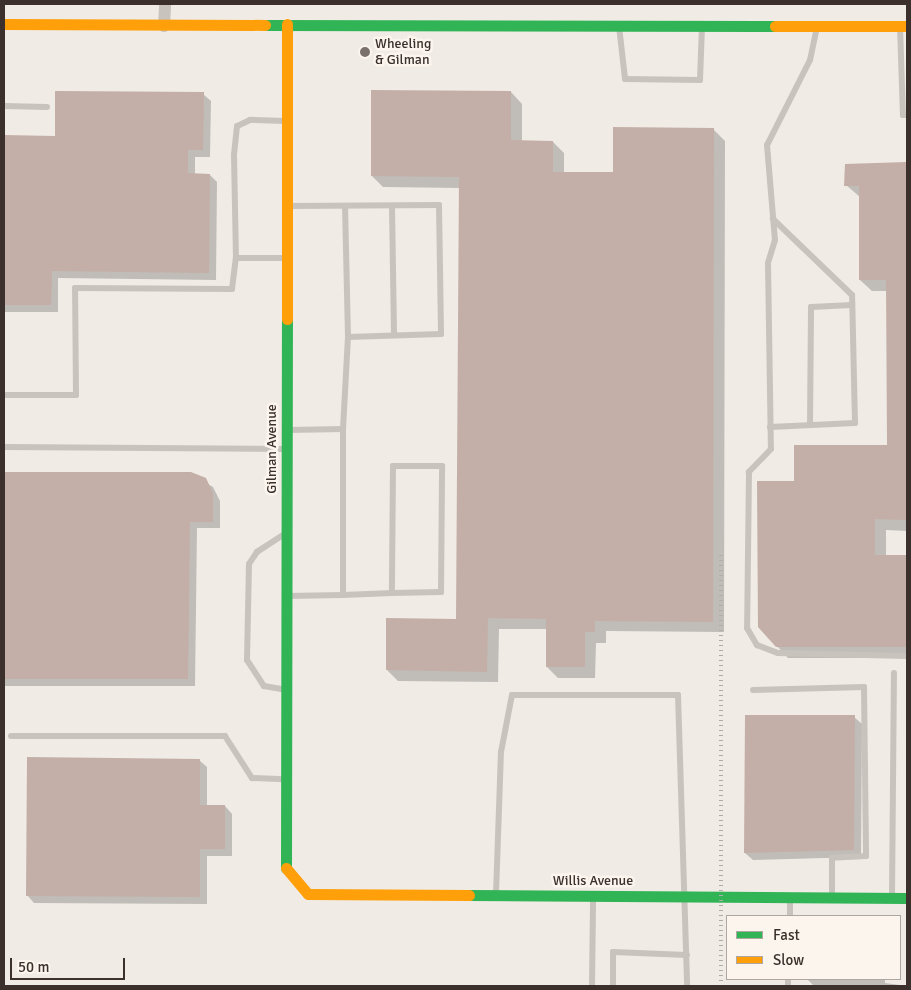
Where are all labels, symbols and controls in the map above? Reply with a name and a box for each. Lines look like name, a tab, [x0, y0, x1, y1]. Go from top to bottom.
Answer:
place label: Wheeling & Gilman	[375, 36, 431, 68]
marker: Wheeling & Gilman	[359, 46, 371, 58]
street label: Gilman Avenue	[264, 404, 280, 494]
street label: Willis Avenue	[553, 873, 633, 889]
legend	[726, 915, 901, 980]
text: Fast	[773, 926, 800, 944]
scale bar	[12, 948, 128, 980]
text: Slow	[773, 951, 804, 969]
text: 50 m	[18, 958, 49, 976]

